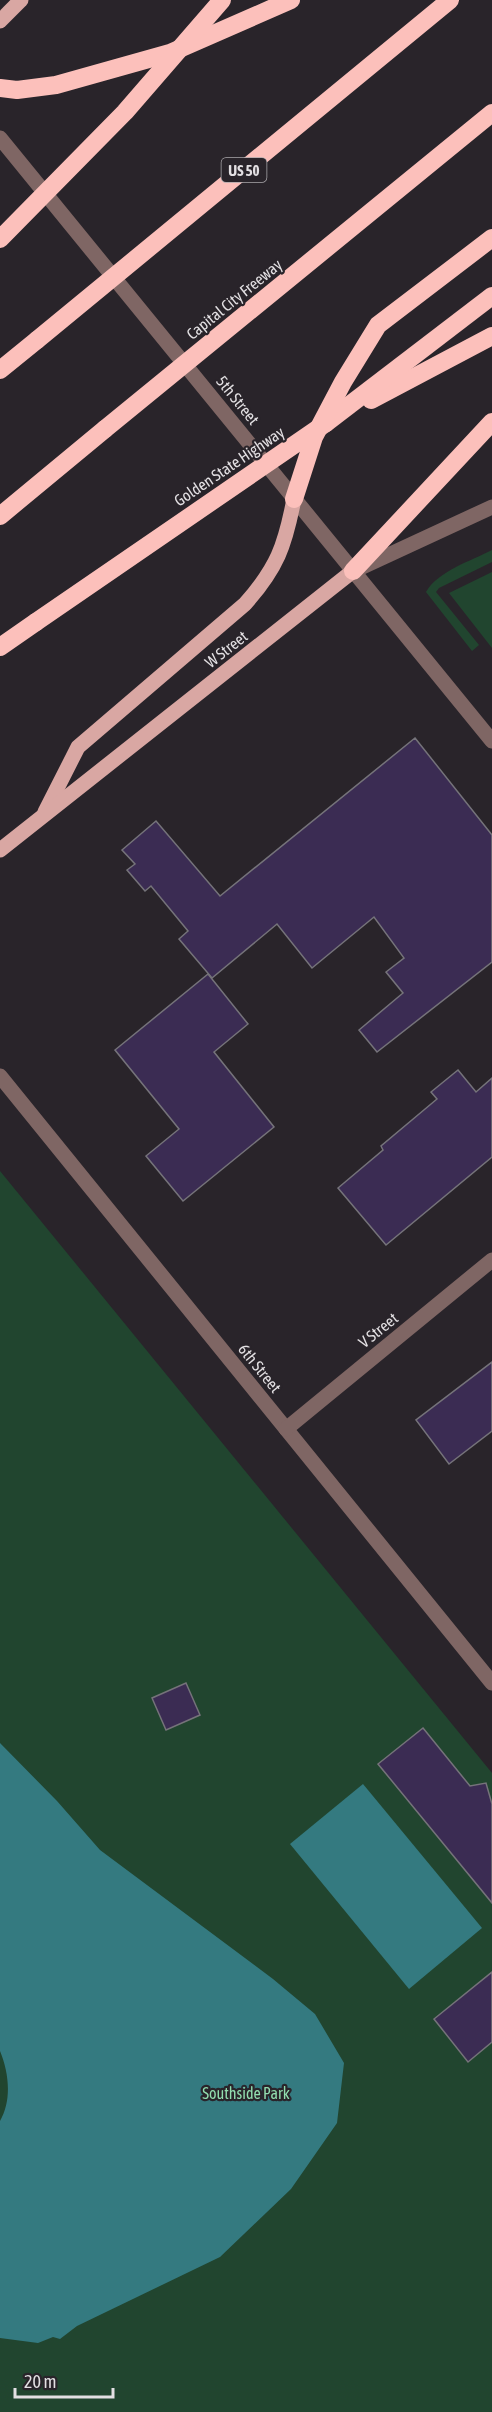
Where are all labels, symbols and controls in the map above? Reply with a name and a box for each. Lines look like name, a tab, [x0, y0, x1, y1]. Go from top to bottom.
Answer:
road number: US 50	[222, 158, 266, 182]
street label: Capital City Freeway	[183, 255, 286, 344]
street label: 5th Street	[213, 372, 263, 428]
street label: Golden State Highway	[171, 422, 288, 510]
street label: W Street	[201, 627, 251, 671]
street label: V Street	[355, 1309, 402, 1351]
street label: 6th Street	[235, 1340, 285, 1396]
park label: Southside Park	[202, 2084, 290, 2102]
scale bar	[15, 2361, 112, 2399]
text: 20 m	[24, 2371, 56, 2392]

